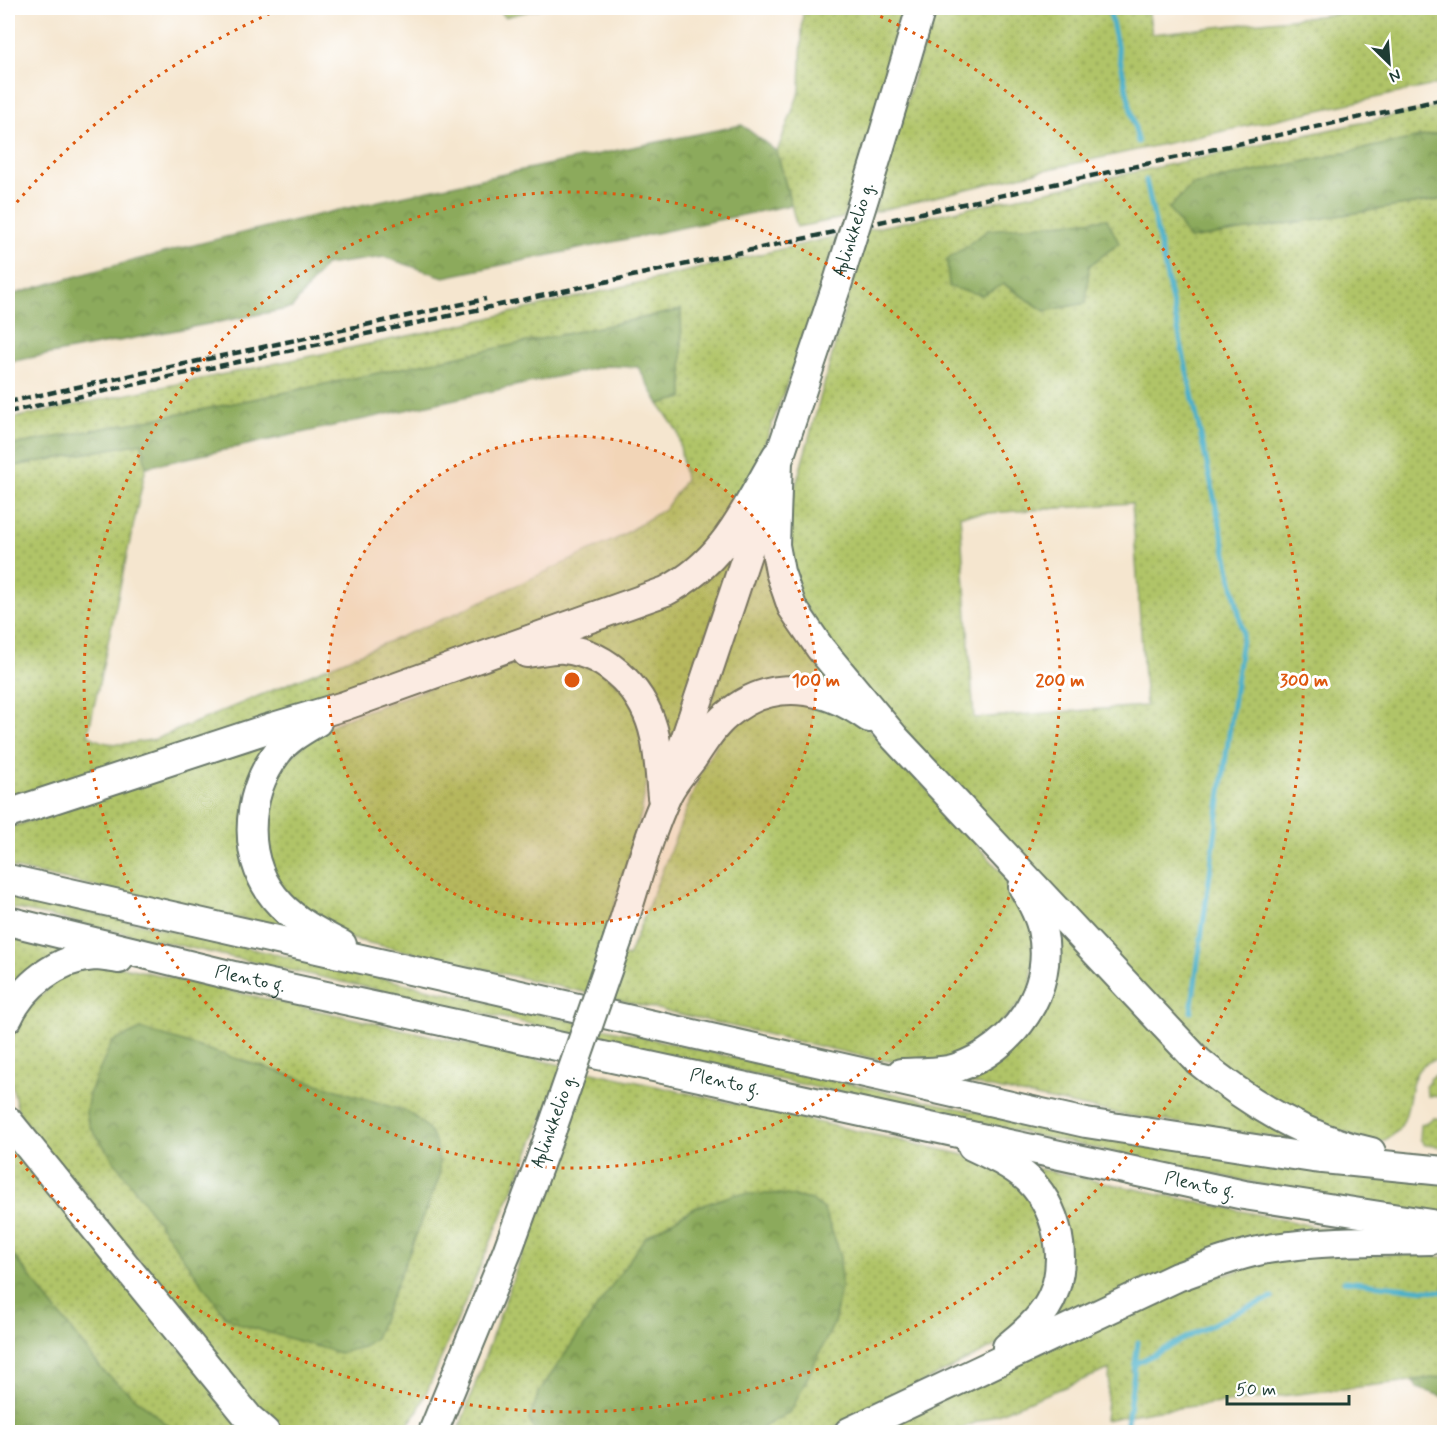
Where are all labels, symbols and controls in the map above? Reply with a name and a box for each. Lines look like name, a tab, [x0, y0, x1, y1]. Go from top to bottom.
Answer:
north arrow	[1359, 33, 1419, 93]
text: N	[1385, 63, 1404, 87]
street label: Aplinkkelio g.	[828, 180, 880, 280]
text: 100 m	[792, 669, 840, 693]
text: 200 m	[1035, 669, 1085, 693]
text: 300 m	[1280, 669, 1328, 693]
centre of rings	[562, 670, 582, 690]
street label: Plento g.	[212, 960, 288, 1000]
street label: Plento g.	[687, 1063, 763, 1103]
street label: Aplinkkelio g.	[526, 1071, 583, 1171]
street label: Plento g.	[1162, 1166, 1238, 1206]
scale bar	[1227, 1368, 1348, 1406]
text: 50 m	[1236, 1378, 1276, 1402]

